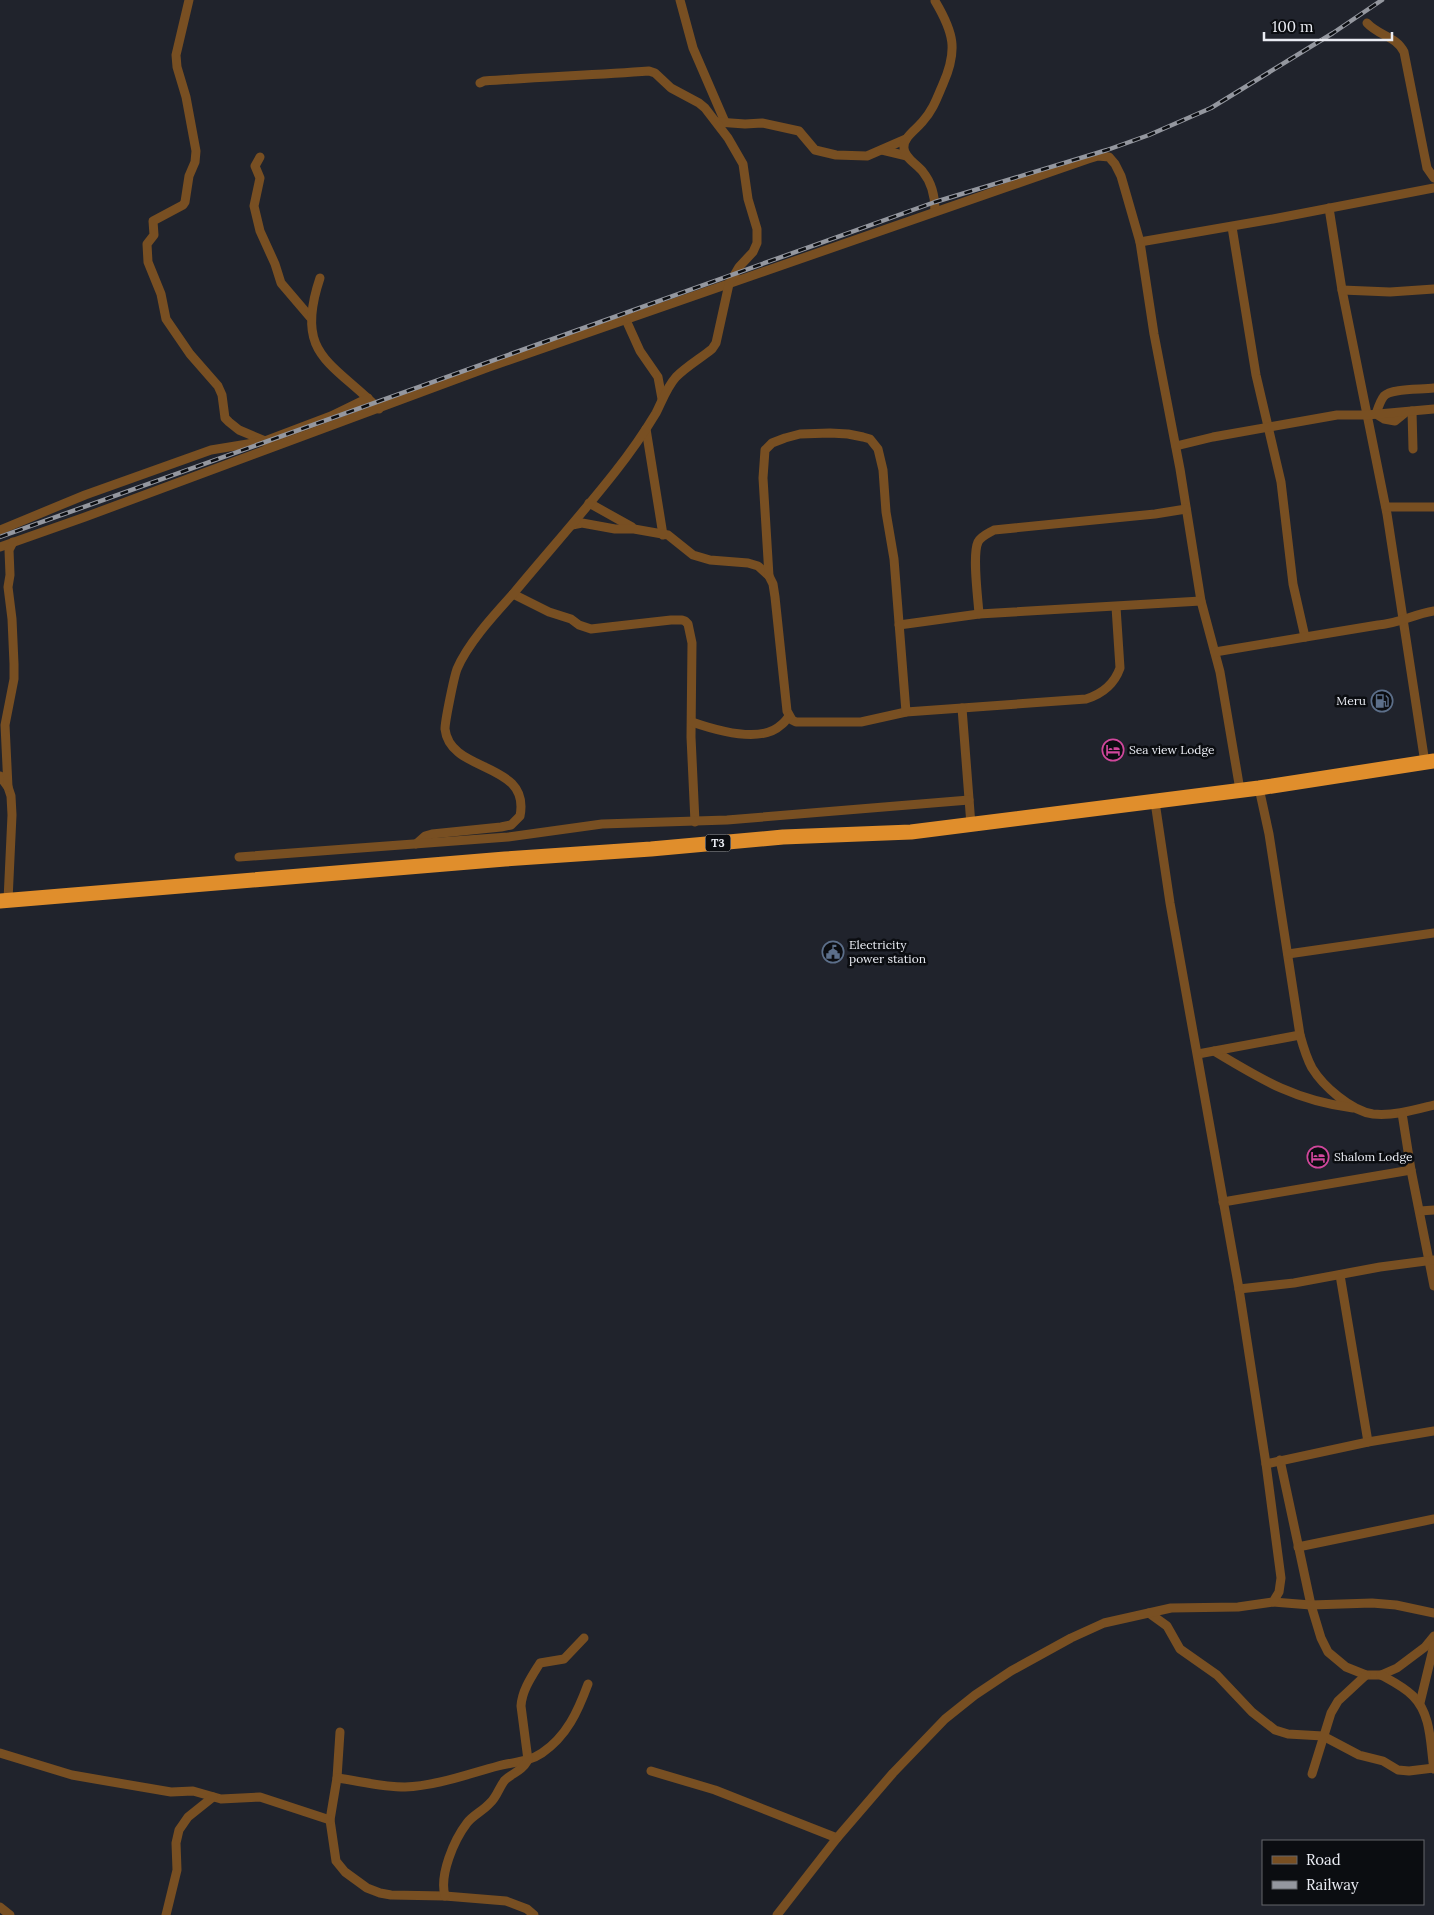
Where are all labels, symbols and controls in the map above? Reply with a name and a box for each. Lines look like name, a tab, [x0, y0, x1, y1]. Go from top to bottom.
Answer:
scale bar	[1264, 10, 1392, 42]
text: 100 m	[1272, 17, 1313, 36]
fuel station icon: Meru	[1370, 689, 1394, 713]
place label: Meru	[1336, 693, 1366, 708]
hotel icon: Sea view Lodge	[1101, 738, 1125, 762]
place label: Sea view Lodge	[1129, 742, 1215, 757]
road number: T3	[706, 834, 730, 851]
place label: Electricity power station	[849, 937, 926, 966]
public building icon: Electricity power station	[821, 940, 845, 964]
hotel icon: Shalom Lodge	[1306, 1145, 1330, 1169]
place label: Shalom Lodge	[1334, 1149, 1413, 1164]
legend	[1262, 1840, 1424, 1905]
text: Road	[1306, 1850, 1341, 1869]
text: Railway	[1306, 1875, 1359, 1894]

